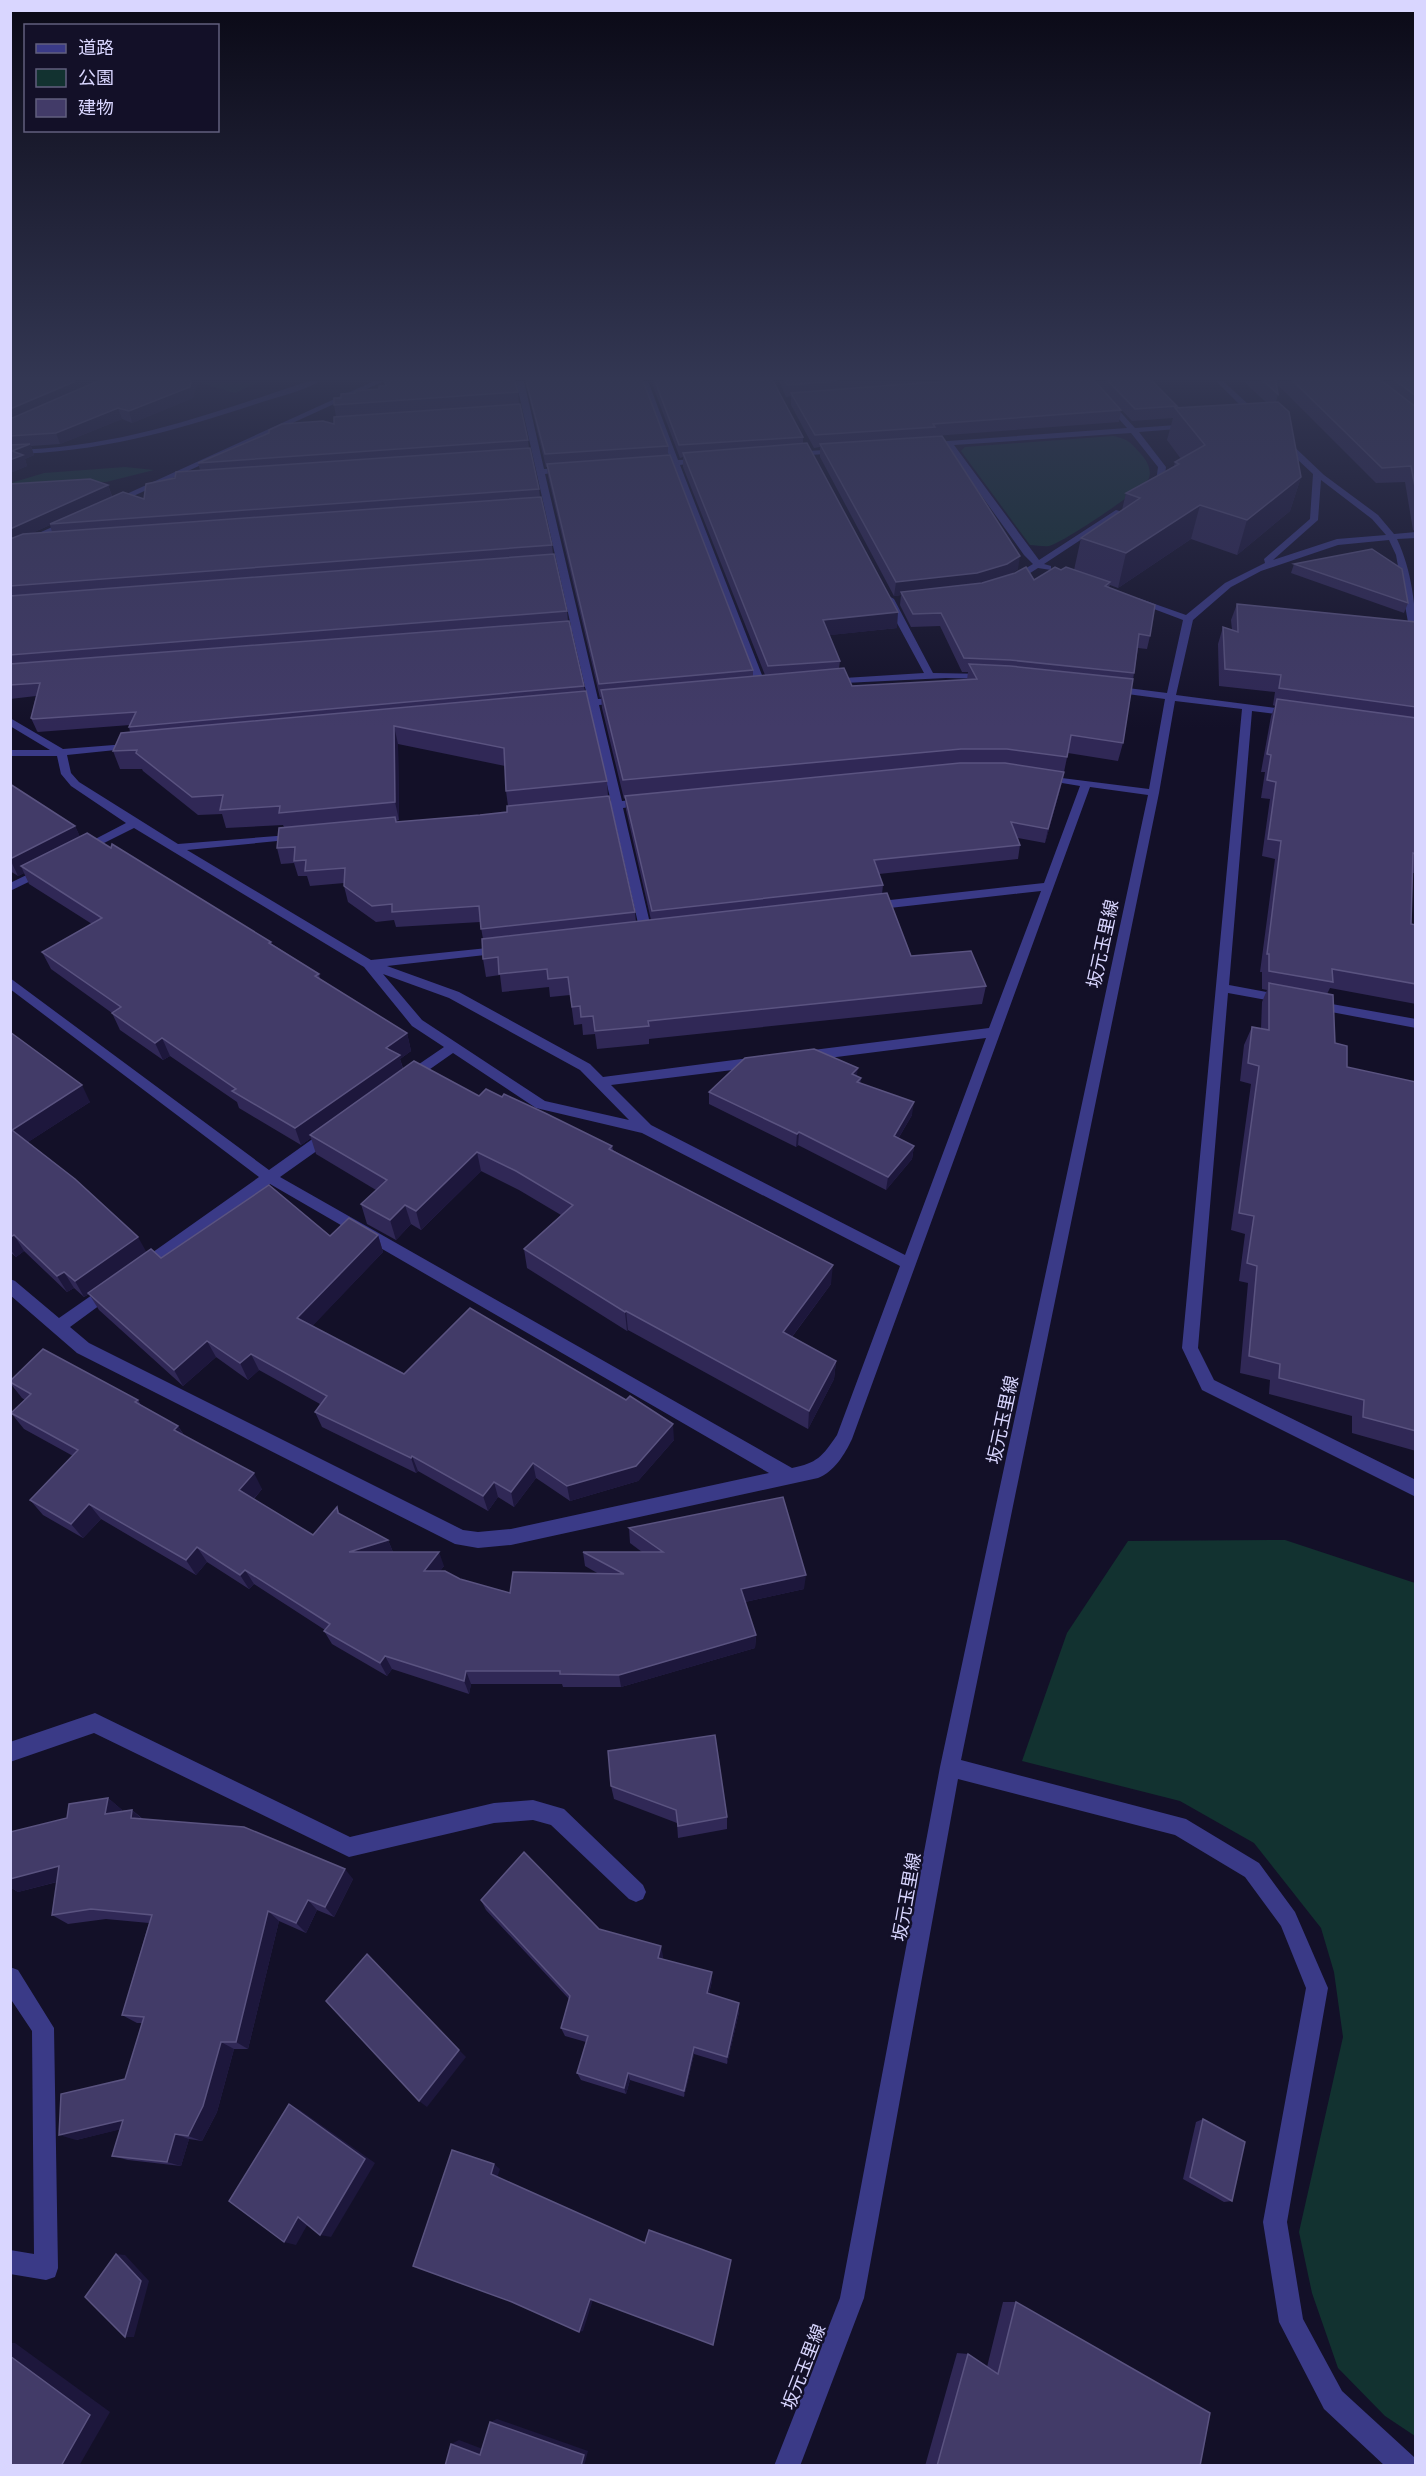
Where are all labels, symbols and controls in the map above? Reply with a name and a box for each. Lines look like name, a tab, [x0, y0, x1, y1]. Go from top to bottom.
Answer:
legend	[24, 24, 219, 132]
text: 道路	[78, 38, 114, 58]
text: 公園	[78, 68, 114, 88]
text: 建物	[78, 98, 114, 118]
street label: 坂元玉里線	[1084, 898, 1122, 990]
street label: 坂元玉里線	[984, 1374, 1022, 1466]
street label: 坂元玉里線	[889, 1851, 925, 1943]
street label: 坂元玉里線	[779, 2321, 829, 2413]

